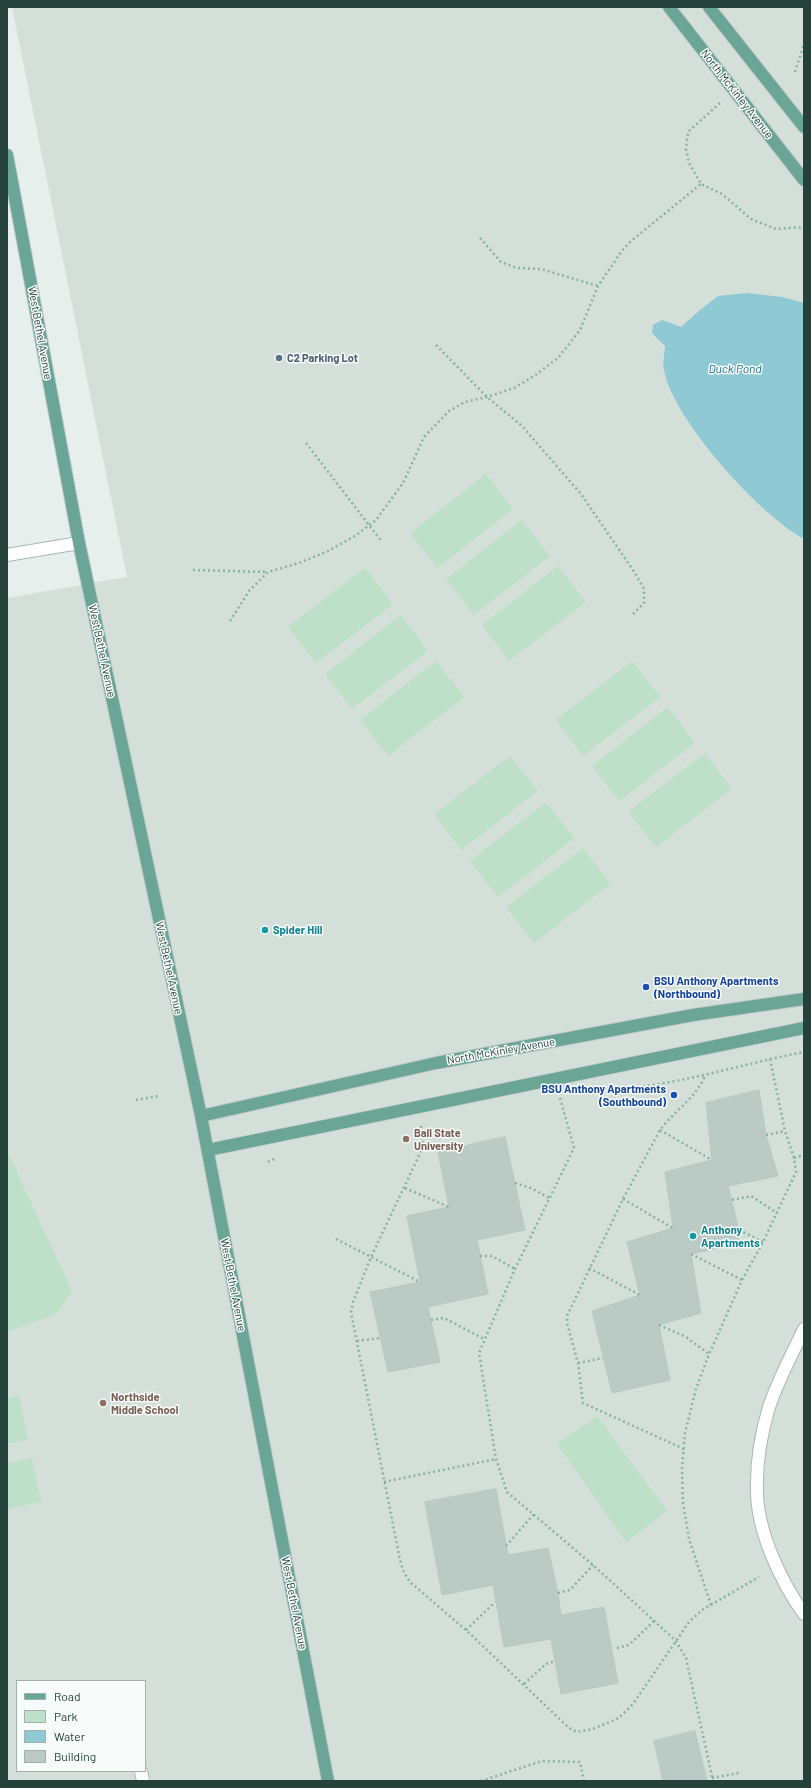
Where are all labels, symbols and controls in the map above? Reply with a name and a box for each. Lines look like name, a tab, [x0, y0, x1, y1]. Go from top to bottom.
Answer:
street label: North McKinley Avenue	[698, 47, 776, 141]
street label: West Bethel Avenue	[25, 285, 55, 381]
place label: C2 Parking Lot	[287, 351, 358, 365]
marker: C2 Parking Lot	[274, 353, 284, 363]
water label: Duck Pond	[708, 362, 762, 376]
street label: West Bethel Avenue	[86, 603, 118, 699]
street label: West Bethel Avenue	[153, 920, 185, 1016]
place label: Spider Hill	[273, 923, 322, 937]
marker: Spider Hill	[260, 925, 270, 935]
place label: BSU Anthony Apartments (Northbound)	[654, 974, 778, 1000]
marker: BSU Anthony Apartments (Northbound)	[641, 982, 651, 992]
street label: North McKinley Avenue	[446, 1035, 556, 1067]
place label: BSU Anthony Apartments (Southbound)	[542, 1082, 666, 1108]
marker: BSU Anthony Apartments (Southbound)	[669, 1090, 679, 1100]
place label: Ball State University	[414, 1126, 463, 1152]
marker: Ball State University	[401, 1134, 411, 1144]
place label: Anthony Apartments	[701, 1223, 760, 1249]
marker: Anthony Apartments	[688, 1231, 698, 1241]
street label: West Bethel Avenue	[218, 1237, 248, 1333]
place label: Northside Middle School	[111, 1390, 178, 1416]
marker: Northside Middle School	[98, 1398, 108, 1408]
street label: West Bethel Avenue	[279, 1555, 309, 1651]
legend	[16, 1680, 146, 1772]
text: Road	[54, 1689, 81, 1703]
text: Park	[54, 1709, 78, 1723]
text: Water	[54, 1729, 85, 1743]
text: Building	[54, 1749, 96, 1763]

